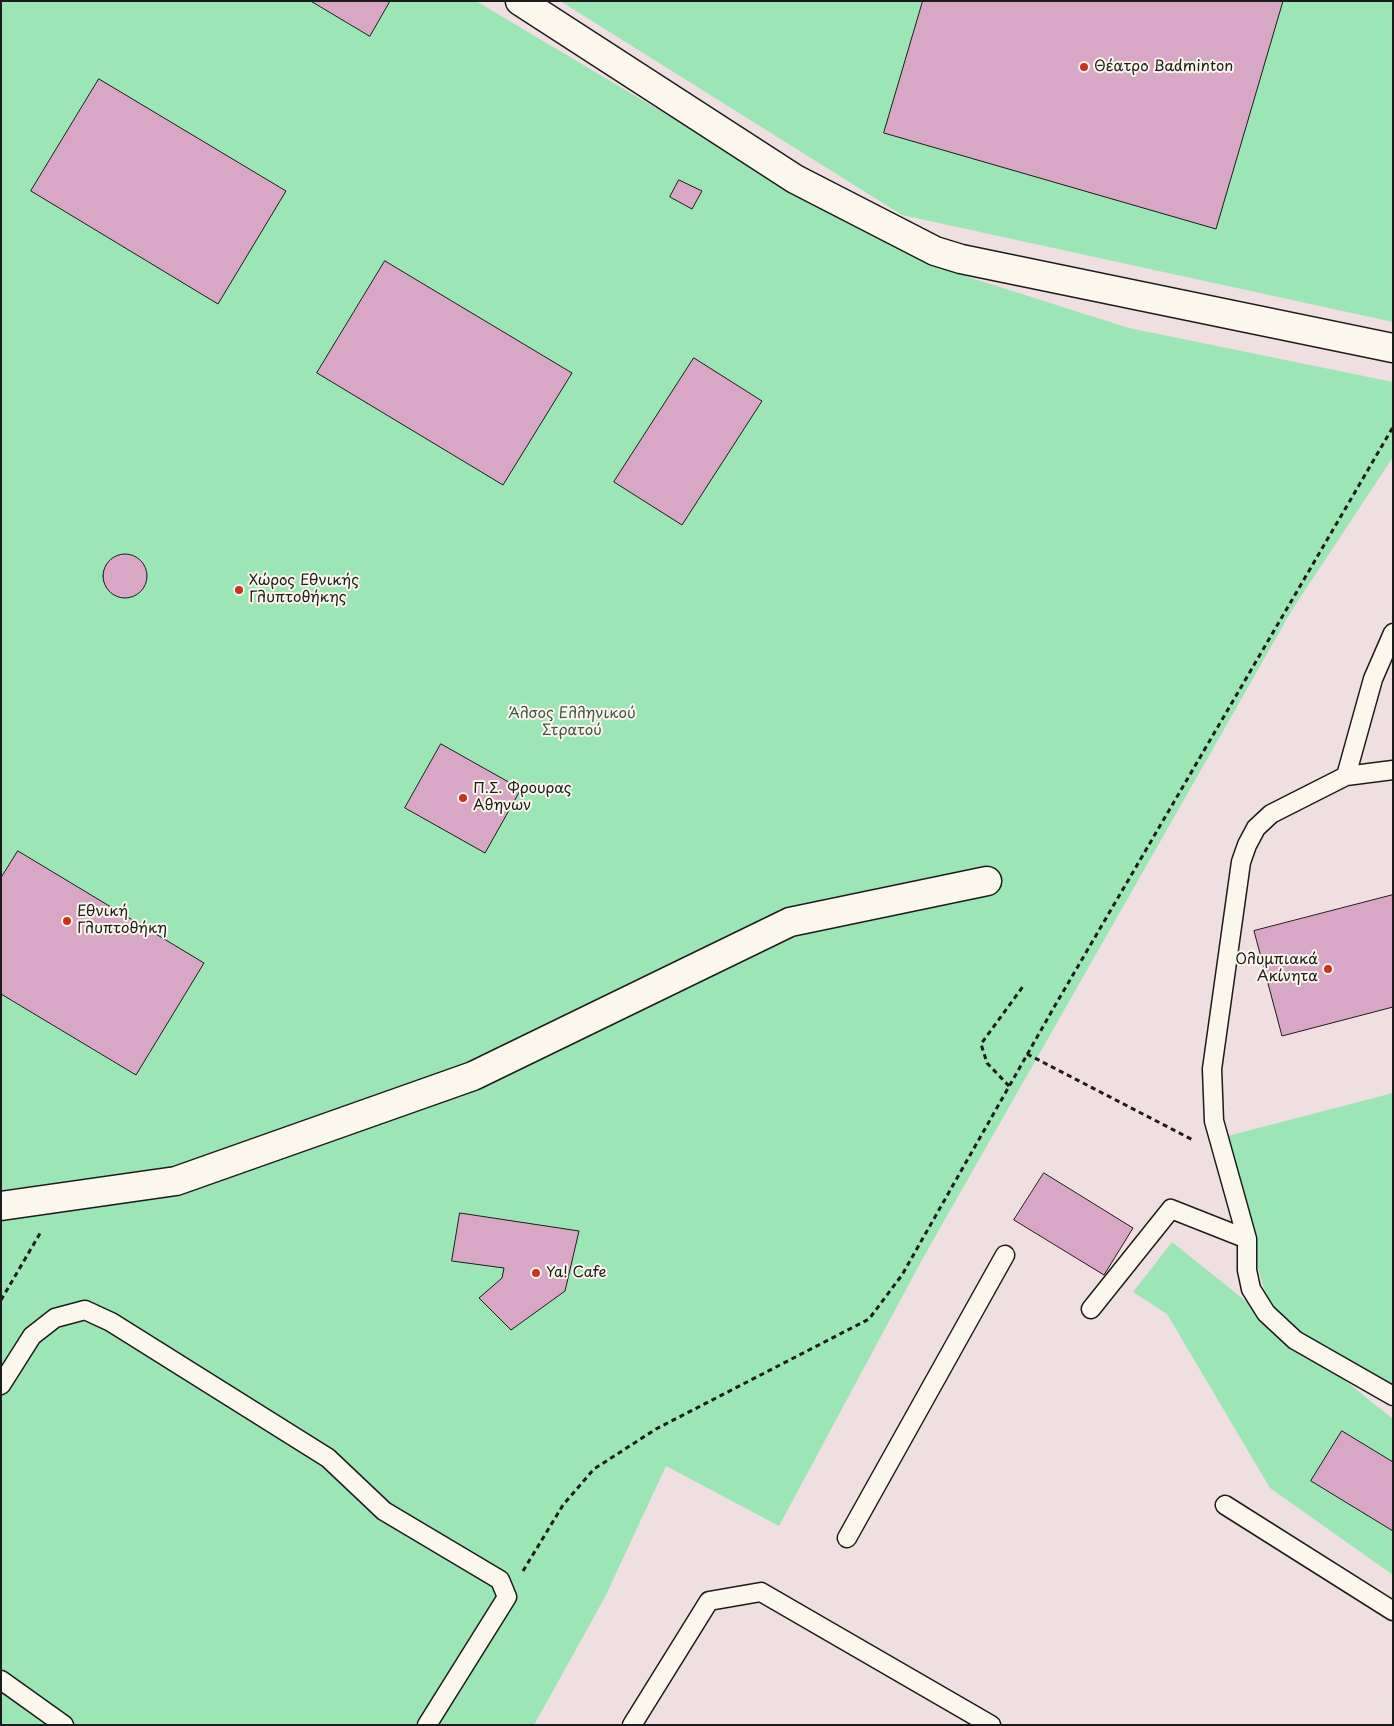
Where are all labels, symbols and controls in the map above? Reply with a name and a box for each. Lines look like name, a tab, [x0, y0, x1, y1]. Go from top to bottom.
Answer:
place label: Θέατρο Badminton	[1094, 58, 1233, 76]
marker: Θέατρο Badminton	[1078, 61, 1090, 73]
place label: Χώρος Εθνικής Γλυπτοθήκης	[249, 572, 359, 607]
marker: Χώρος Εθνικής Γλυπτοθήκης	[233, 584, 245, 596]
park label: Άλσος Ελληνικού Στρατού	[508, 705, 636, 740]
place label: Π.Σ. Φρουρας Αθηνων	[473, 780, 572, 815]
marker: Π.Σ. Φρουρας Αθηνων	[457, 792, 469, 804]
place label: Εθνική Γλυπτοθήκη	[77, 903, 167, 938]
marker: Εθνική Γλυπτοθήκη	[61, 915, 73, 927]
place label: Ολυμπιακά Ακίνητα	[1235, 951, 1318, 986]
marker: Ολυμπιακά Ακίνητα	[1322, 963, 1334, 975]
place label: Ya! Cafe	[546, 1264, 606, 1282]
marker: Ya! Cafe	[530, 1267, 542, 1279]

